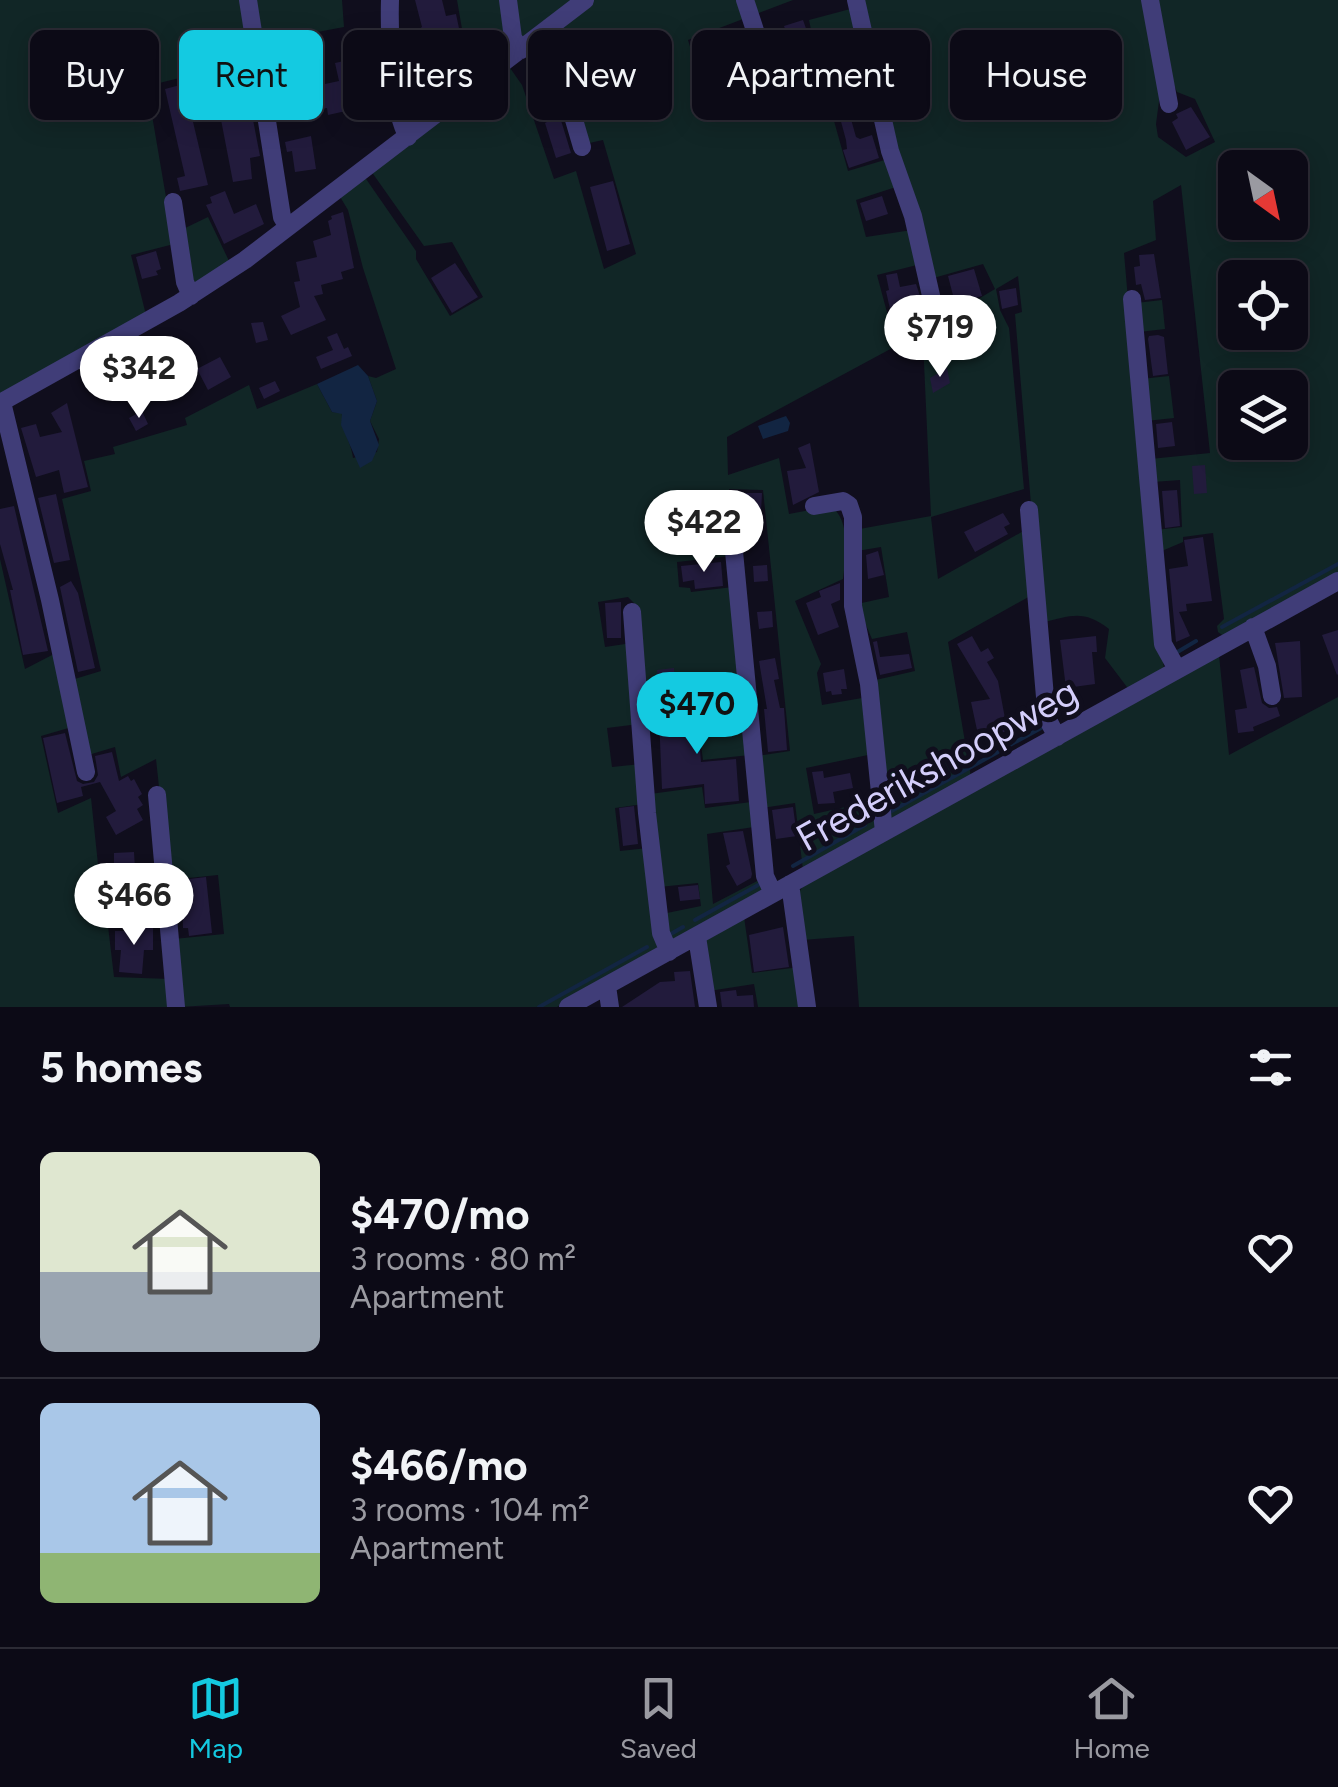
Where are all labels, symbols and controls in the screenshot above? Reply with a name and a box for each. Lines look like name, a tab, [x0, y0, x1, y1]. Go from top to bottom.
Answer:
chip: Buy	[30, 30, 159, 120]
chip: Rent	[179, 30, 323, 120]
chip: Filters	[343, 30, 508, 120]
chip: New	[528, 30, 672, 120]
chip: Apartment	[692, 30, 930, 120]
chip: House	[950, 30, 1122, 120]
north arrow	[1218, 150, 1308, 240]
map controls	[1218, 150, 1308, 460]
button: locate	[1218, 260, 1308, 350]
pin: $719	[881, 295, 999, 380]
text: $719	[906, 308, 974, 346]
pin: $342	[80, 336, 198, 421]
text: $342	[102, 349, 176, 387]
button: layers	[1218, 370, 1308, 460]
pin: $422	[645, 490, 763, 575]
text: $422	[666, 503, 742, 541]
street label: Frederikshoopweg	[788, 669, 1086, 861]
pin: $470	[638, 672, 756, 757]
text: $470	[659, 685, 735, 723]
pin: $466	[75, 863, 193, 948]
text: $466	[96, 876, 172, 914]
icon: filters	[1243, 1040, 1298, 1095]
text: 5 homes	[40, 1042, 202, 1093]
text: $470/mo	[350, 1189, 530, 1240]
icon: home	[120, 1192, 240, 1312]
icon: heart	[1243, 1225, 1298, 1280]
text: 3 rooms · 80 m²	[350, 1240, 576, 1278]
text: Apartment	[350, 1278, 504, 1316]
text: $466/mo	[350, 1440, 528, 1491]
icon: home	[120, 1443, 240, 1563]
icon: heart	[1243, 1476, 1298, 1531]
text: 3 rooms · 104 m²	[350, 1491, 590, 1529]
text: Apartment	[350, 1529, 504, 1567]
tab: Map	[188, 1671, 243, 1765]
tab: Saved	[620, 1671, 697, 1765]
tab: Home	[1073, 1671, 1150, 1765]

